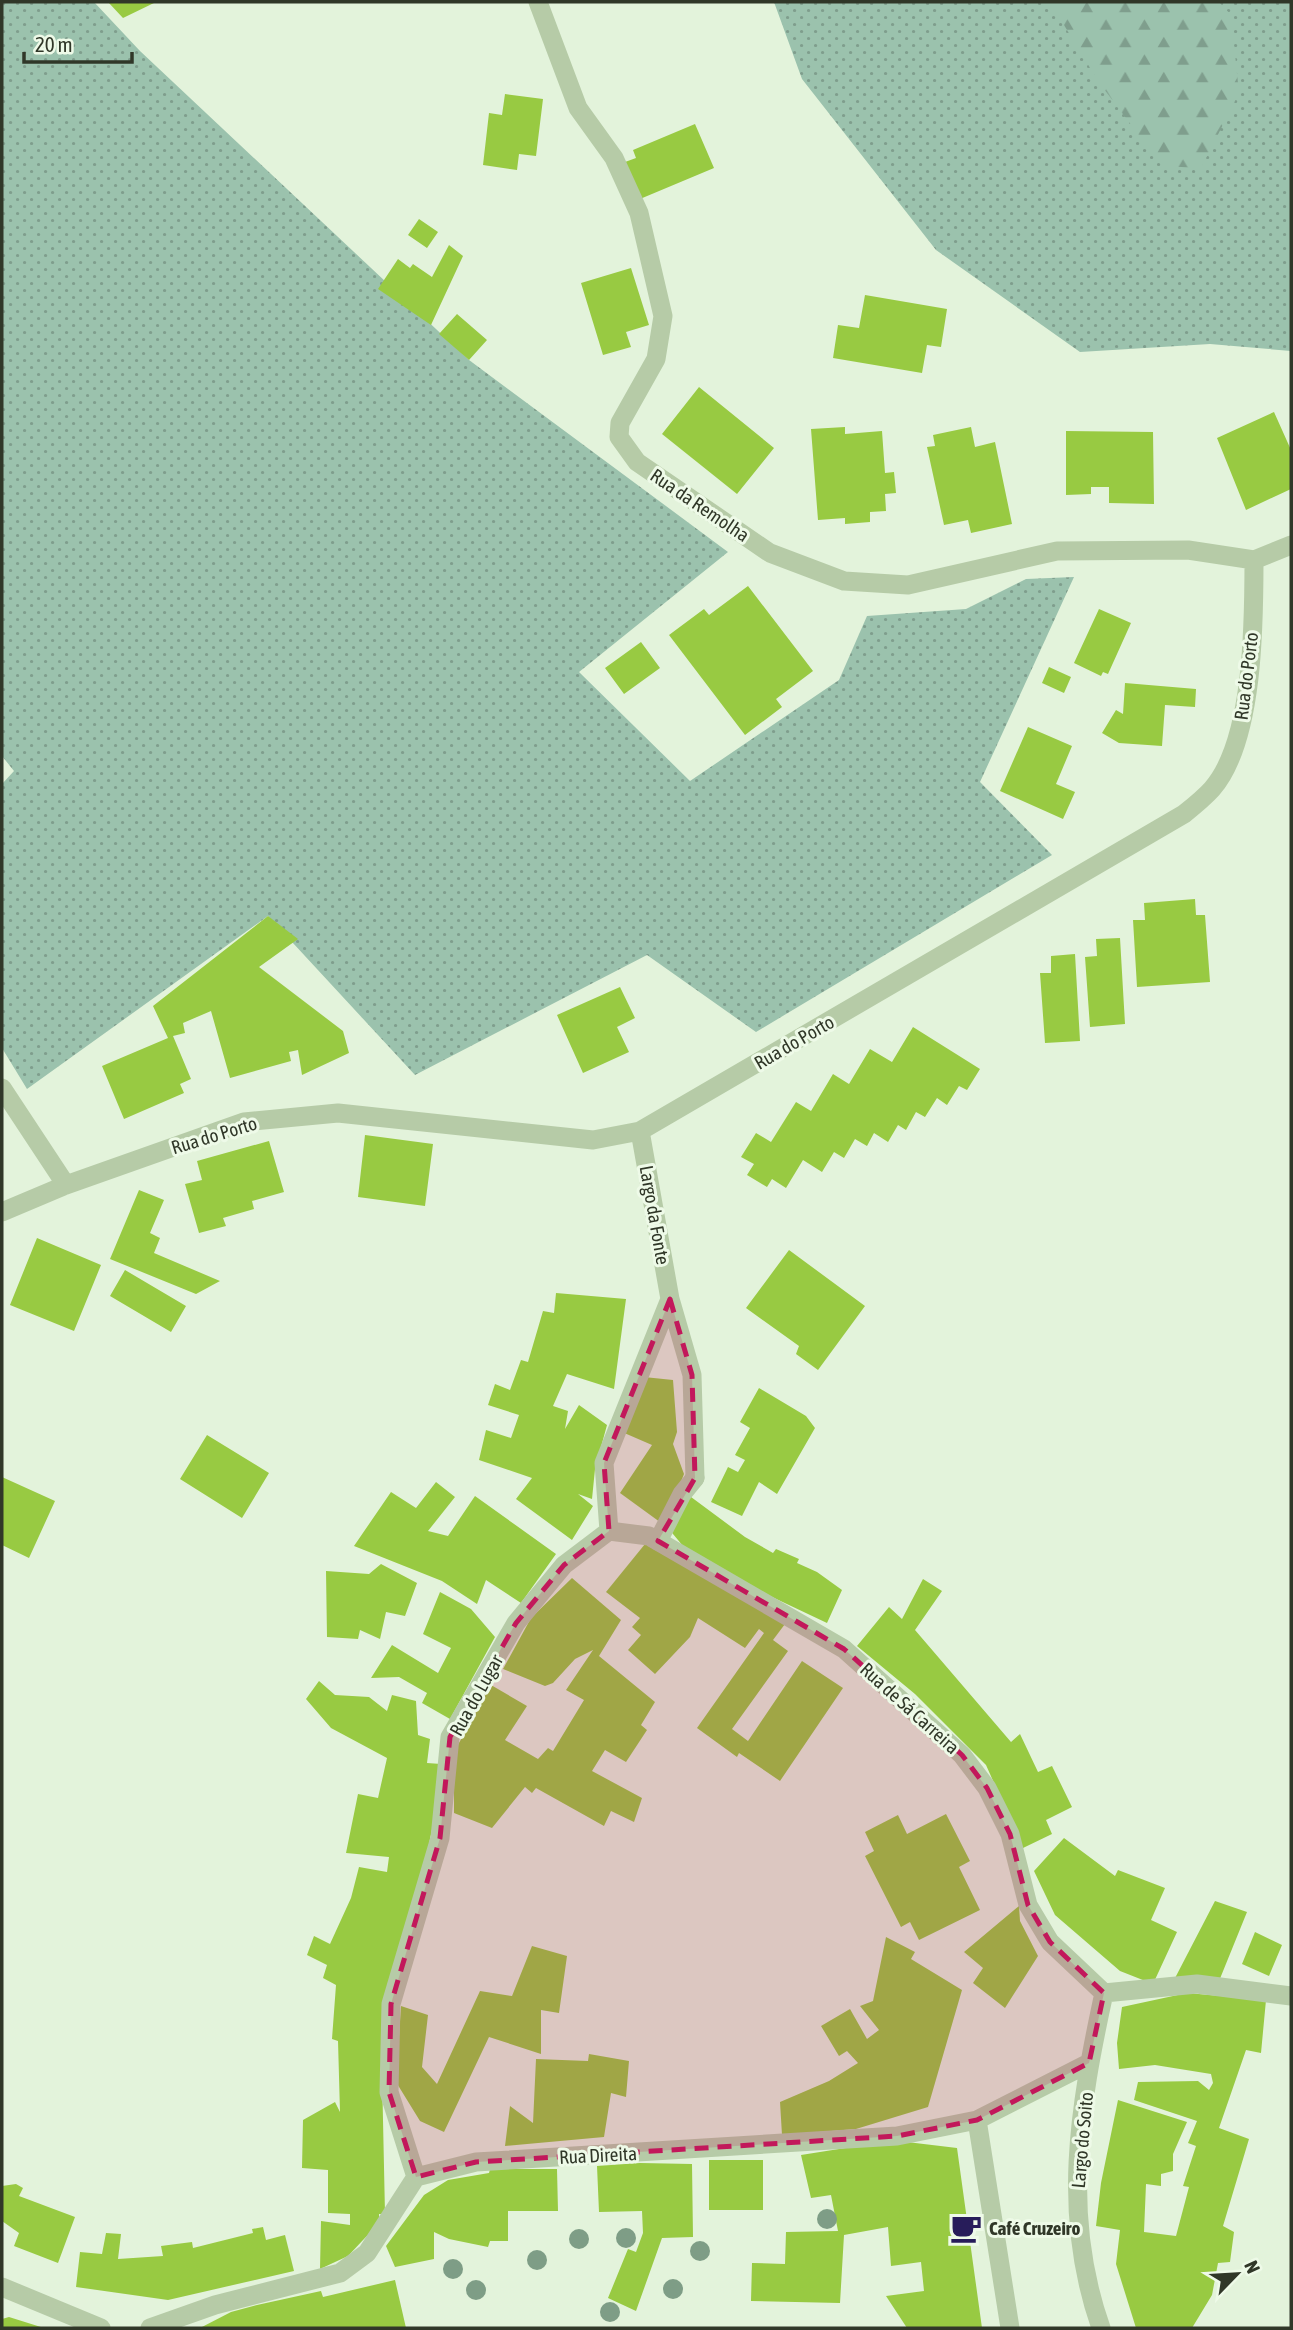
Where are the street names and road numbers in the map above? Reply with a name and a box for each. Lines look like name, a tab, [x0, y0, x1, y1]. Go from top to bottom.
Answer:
street label: Rua da Remolha	[646, 464, 754, 546]
street label: Rua do Porto	[1230, 631, 1262, 721]
street label: Rua do Porto	[750, 1010, 838, 1074]
street label: Rua do Porto	[169, 1112, 260, 1158]
street label: Largo da Fonte	[635, 1164, 675, 1266]
street label: Rua do Lugar	[445, 1650, 507, 1739]
street label: Rua de Sá Carreira	[856, 1658, 964, 1758]
street label: Largo do Soito	[1067, 2091, 1097, 2189]
street label: Rua Direita	[558, 2142, 638, 2168]

